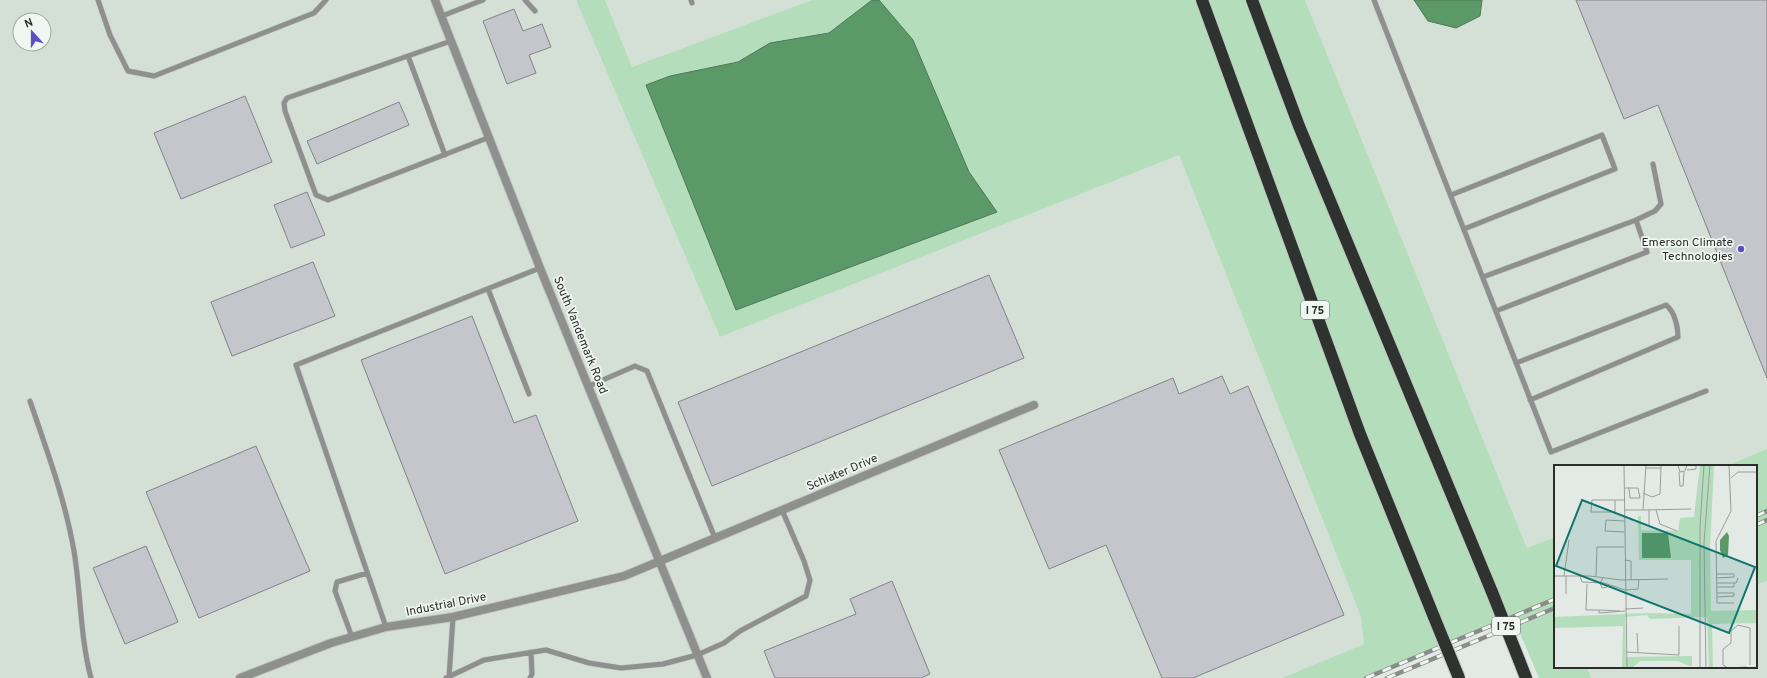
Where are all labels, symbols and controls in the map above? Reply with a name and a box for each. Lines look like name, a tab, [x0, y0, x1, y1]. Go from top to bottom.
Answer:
north arrow	[12, 12, 52, 52]
text: N	[23, 16, 35, 32]
place label: Emerson Climate Technologies	[1641, 235, 1733, 265]
marker: Emerson Climate Technologies	[1736, 244, 1746, 254]
street label: South Vandemark Road	[549, 274, 611, 397]
road number: I 75	[1301, 301, 1329, 319]
street label: Schlater Drive	[804, 451, 880, 495]
inset map	[1554, 465, 1757, 668]
street label: Industrial Drive	[405, 589, 488, 621]
road number: I 75	[1492, 617, 1520, 635]

